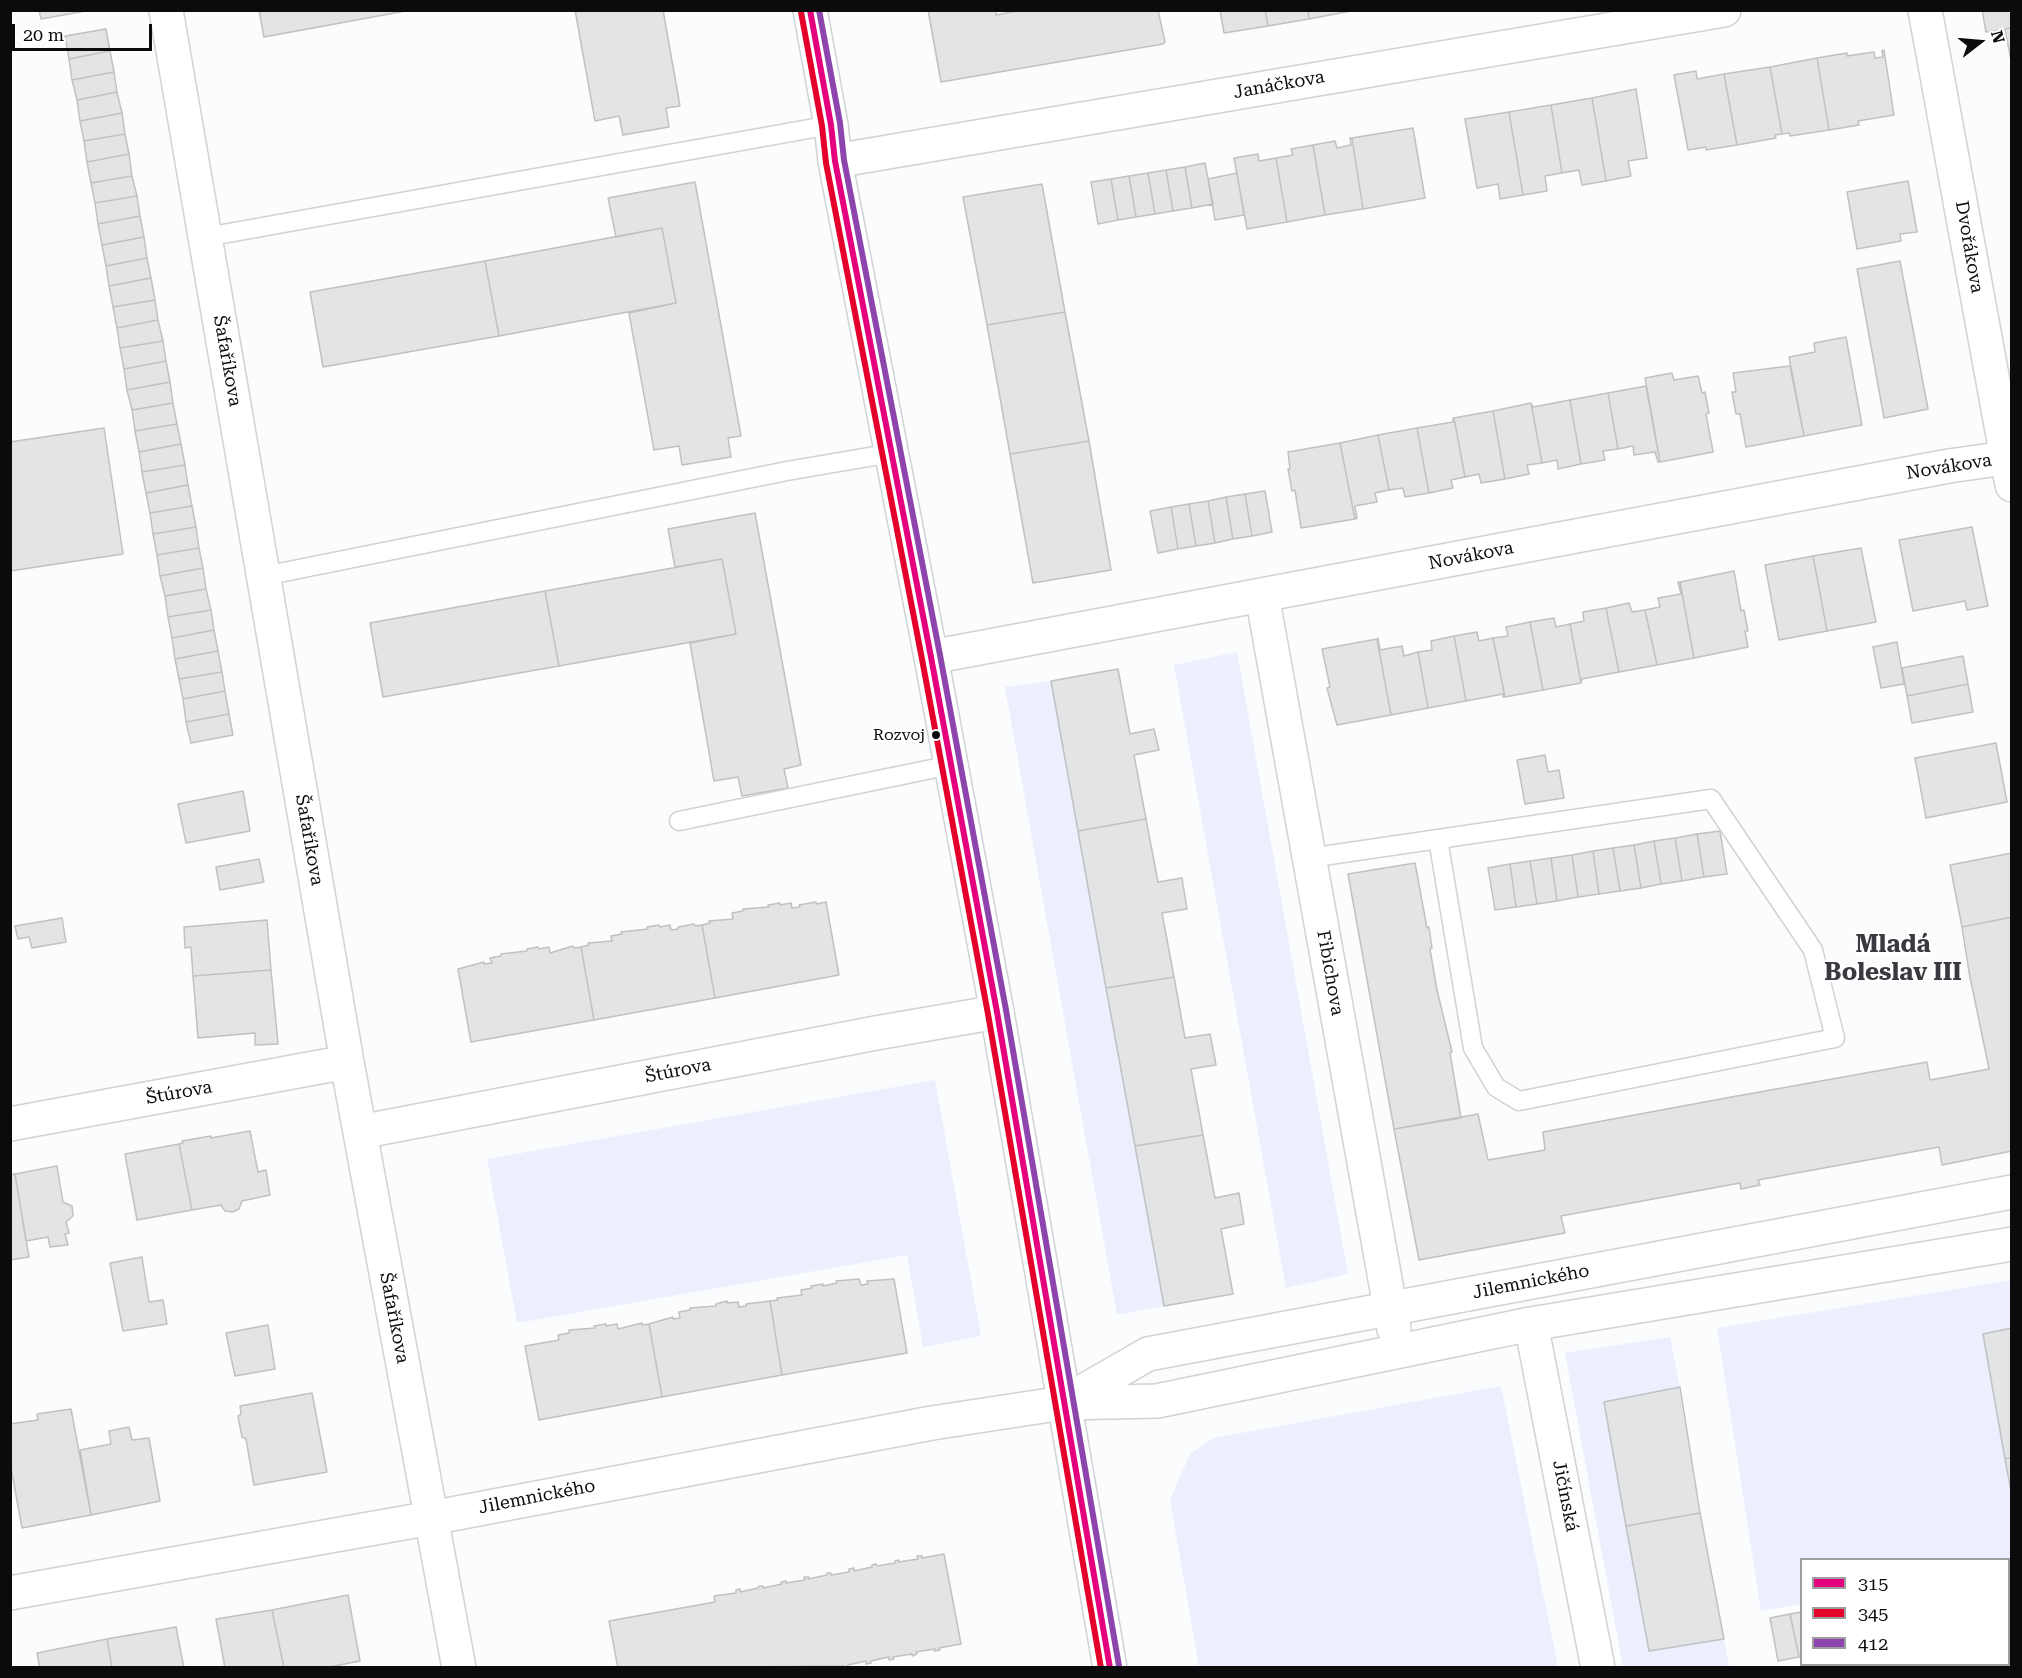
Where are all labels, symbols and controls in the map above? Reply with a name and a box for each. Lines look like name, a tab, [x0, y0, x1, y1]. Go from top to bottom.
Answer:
scale bar	[15, 12, 154, 50]
north arrow	[1950, 12, 2010, 72]
text: 20 m	[23, 24, 64, 45]
text: N	[1987, 28, 2009, 45]
street label: Janáčkova	[1232, 66, 1326, 104]
street label: Dvořákova	[1950, 199, 1988, 295]
street label: Šafaříkova	[208, 314, 246, 408]
street label: Novákova	[1905, 450, 1993, 484]
street label: Novákova	[1427, 537, 1515, 575]
place label: Rozvoj	[873, 725, 925, 745]
marker: Rozvoj	[930, 729, 942, 741]
street label: Šafaříkova	[290, 793, 328, 887]
street label: Fibichova	[1312, 929, 1348, 1017]
district label: Mladá Boleslav III	[1824, 931, 1962, 987]
street label: Štúrova	[643, 1054, 713, 1088]
street label: Štúrova	[144, 1077, 214, 1109]
street label: Jilemnického	[1471, 1260, 1591, 1304]
street label: Šafaříkova	[375, 1271, 413, 1365]
street label: Jičínská	[1547, 1458, 1583, 1534]
street label: Jilemnického	[477, 1475, 597, 1519]
legend	[1800, 1558, 2010, 1666]
text: 315	[1858, 1573, 1888, 1594]
text: 345	[1858, 1603, 1888, 1624]
text: 412	[1858, 1633, 1888, 1654]

